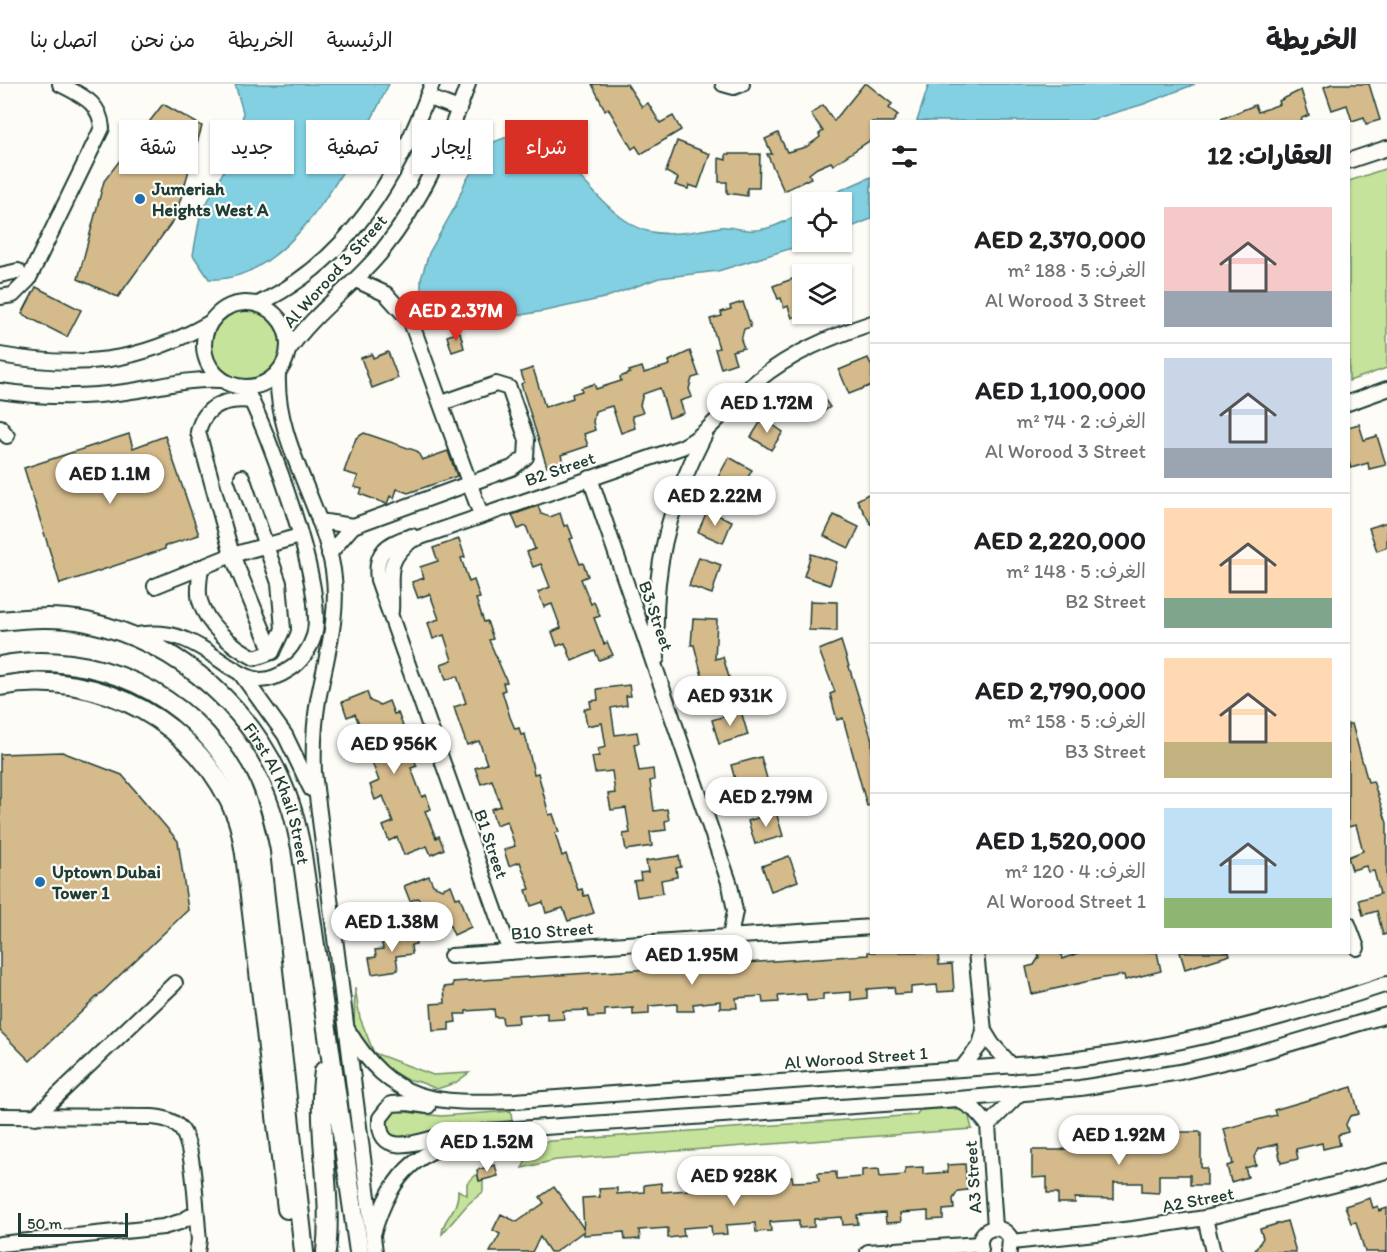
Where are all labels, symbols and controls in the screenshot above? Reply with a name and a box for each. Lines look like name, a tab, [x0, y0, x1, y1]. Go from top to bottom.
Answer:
text: الخريطة	[1266, 22, 1357, 56]
text: اتصل بنا	[30, 27, 98, 52]
text: من نحن	[131, 27, 195, 52]
text: الخريطة	[228, 27, 294, 52]
text: الرئيسية	[327, 27, 393, 52]
chip: شقة	[119, 120, 198, 174]
chip: جديد	[210, 120, 294, 174]
chip: تصفية	[306, 120, 400, 174]
chip: إيجار	[412, 120, 493, 174]
chip: شراء	[505, 120, 588, 174]
text: العقارات: 12	[1207, 139, 1332, 171]
icon: filters	[888, 140, 921, 173]
place label: Jumeriah Heights West A	[151, 178, 269, 221]
marker: Jumeriah Heights West A	[133, 192, 147, 206]
map controls	[792, 192, 852, 324]
button: locate	[792, 192, 852, 252]
street label: Al Worood 3 Street	[278, 210, 392, 332]
text: AED 2,370,000	[975, 223, 1146, 255]
icon: home	[1212, 231, 1284, 303]
text: الغرف: 5 · 188 m²	[1007, 258, 1146, 282]
button: layers	[792, 264, 852, 324]
text: Al Worood 3 Street	[985, 288, 1146, 312]
pin: AED 2.37M	[387, 291, 525, 342]
text: AED 2.37M	[409, 298, 503, 322]
text: AED 1,100,000	[975, 374, 1146, 406]
icon: home	[1212, 382, 1284, 454]
pin: AED 1.72M	[698, 383, 836, 434]
text: AED 1.72M	[721, 390, 813, 414]
text: الغرف: 2 · 74 m²	[1017, 409, 1146, 433]
text: Al Worood 3 Street	[985, 439, 1146, 463]
street label: B2 Street	[522, 447, 598, 491]
pin: AED 1.1M	[48, 454, 172, 505]
text: AED 1.1M	[69, 461, 151, 485]
pin: AED 2.22M	[646, 476, 784, 527]
text: AED 2.22M	[668, 483, 762, 507]
text: AED 2,220,000	[974, 524, 1146, 556]
icon: home	[1212, 532, 1284, 604]
text: الغرف: 5 · 148 m²	[1006, 559, 1146, 583]
street label: B3 Street	[634, 578, 678, 654]
text: B2 Street	[1065, 589, 1146, 613]
text: AED 2,790,000	[975, 674, 1146, 706]
pin: AED 931K	[668, 676, 792, 727]
icon: home	[1212, 682, 1284, 754]
text: AED 931K	[688, 683, 772, 707]
text: الغرف: 5 · 158 m²	[1008, 709, 1146, 733]
street label: First Al Khail Street	[239, 718, 314, 866]
pin: AED 956K	[332, 724, 456, 775]
text: AED 956K	[351, 731, 437, 755]
text: B3 Street	[1065, 739, 1146, 763]
pin: AED 2.79M	[697, 777, 835, 828]
text: AED 2.79M	[719, 784, 813, 808]
street label: B1 Street	[469, 807, 513, 882]
text: AED 1,520,000	[976, 824, 1146, 856]
icon: home	[1212, 832, 1284, 904]
text: الغرف: 4 · 120 m²	[1005, 859, 1146, 883]
place label: Uptown Dubai Tower 1	[51, 861, 161, 904]
marker: Uptown Dubai Tower 1	[33, 875, 47, 889]
text: Al Worood Street 1	[987, 889, 1146, 913]
pin: AED 1.38M	[323, 902, 461, 953]
text: AED 1.38M	[345, 909, 439, 933]
street label: B10 Street	[510, 917, 594, 945]
pin: AED 1.95M	[623, 935, 761, 986]
text: AED 1.95M	[645, 942, 739, 966]
street label: Al Worood Street 1	[784, 1042, 928, 1074]
pin: AED 1.92M	[1050, 1115, 1188, 1166]
pin: AED 1.52M	[418, 1122, 556, 1173]
text: AED 1.92M	[1072, 1122, 1166, 1146]
text: AED 1.52M	[440, 1129, 534, 1153]
street label: A3 Street	[959, 1140, 987, 1214]
pin: AED 928K	[672, 1156, 796, 1207]
text: AED 928K	[691, 1163, 777, 1187]
street label: A2 Street	[1160, 1182, 1236, 1218]
scale bar	[18, 1210, 128, 1238]
text: 50 m	[27, 1214, 62, 1233]

